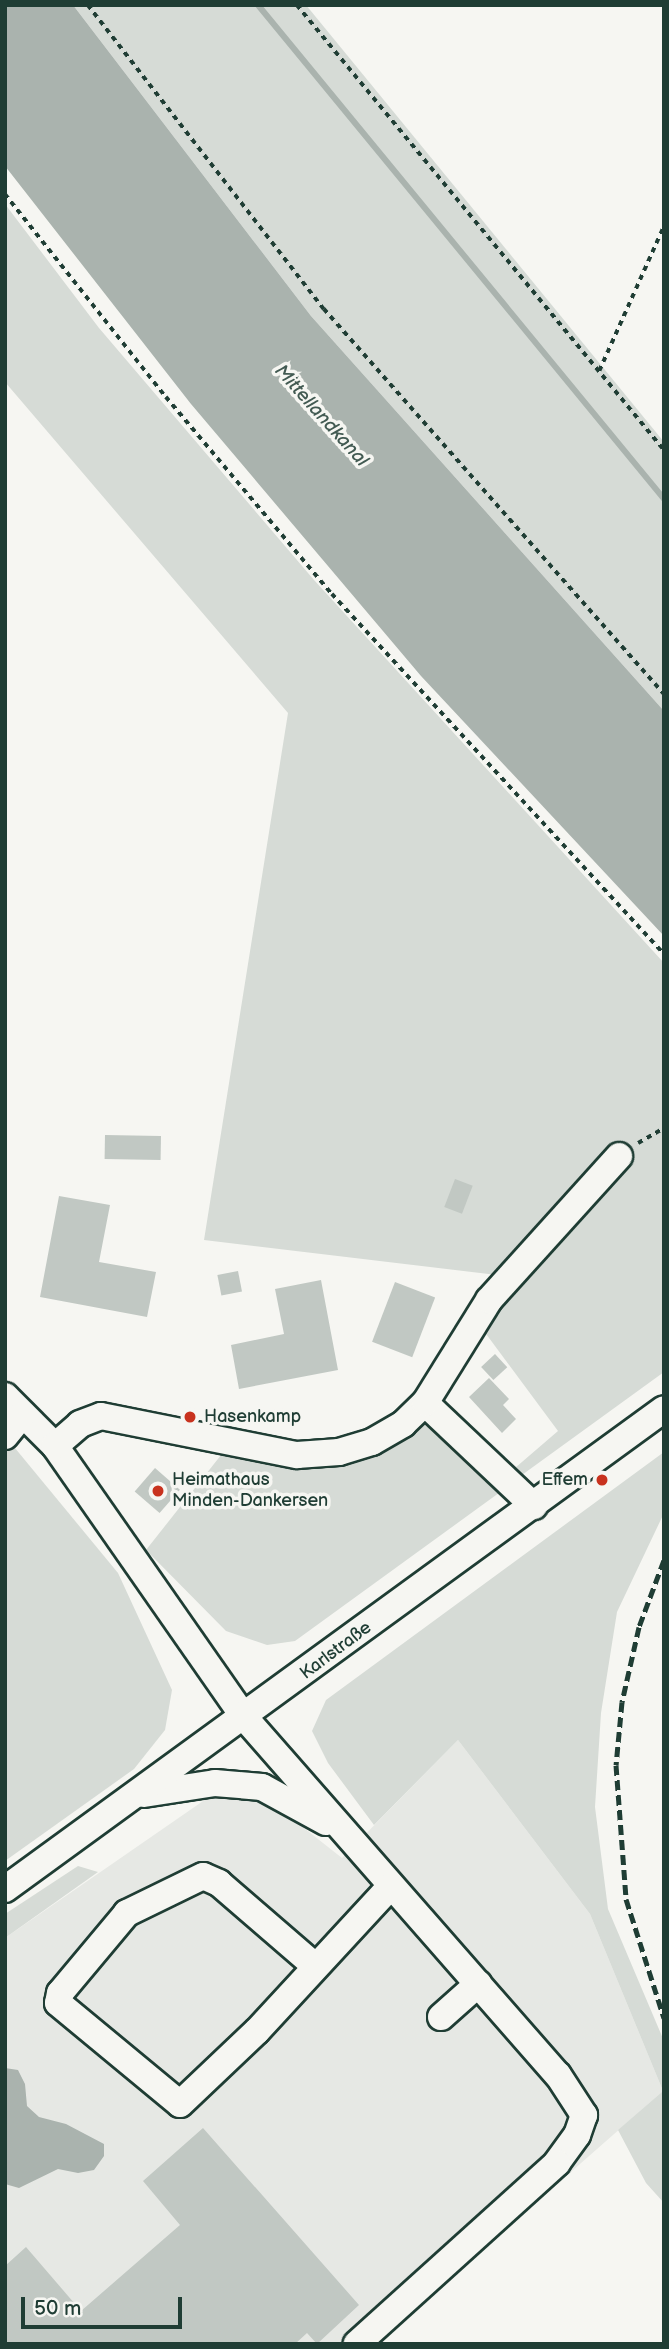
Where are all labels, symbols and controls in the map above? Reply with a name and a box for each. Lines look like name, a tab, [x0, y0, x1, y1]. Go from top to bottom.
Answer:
water label: Mittellandkanal	[269, 360, 373, 472]
place label: Hasenkamp	[204, 1406, 301, 1428]
marker: Hasenkamp	[182, 1409, 198, 1425]
place label: Effem	[541, 1469, 588, 1491]
place label: Heimathaus Minden-Dankersen	[172, 1470, 328, 1512]
marker: Effem	[594, 1472, 610, 1488]
marker: Heimathaus Minden-Dankersen	[150, 1483, 166, 1499]
street label: Karlstraße	[296, 1617, 376, 1685]
scale bar	[24, 2282, 186, 2326]
text: 50 m	[34, 2296, 81, 2321]

